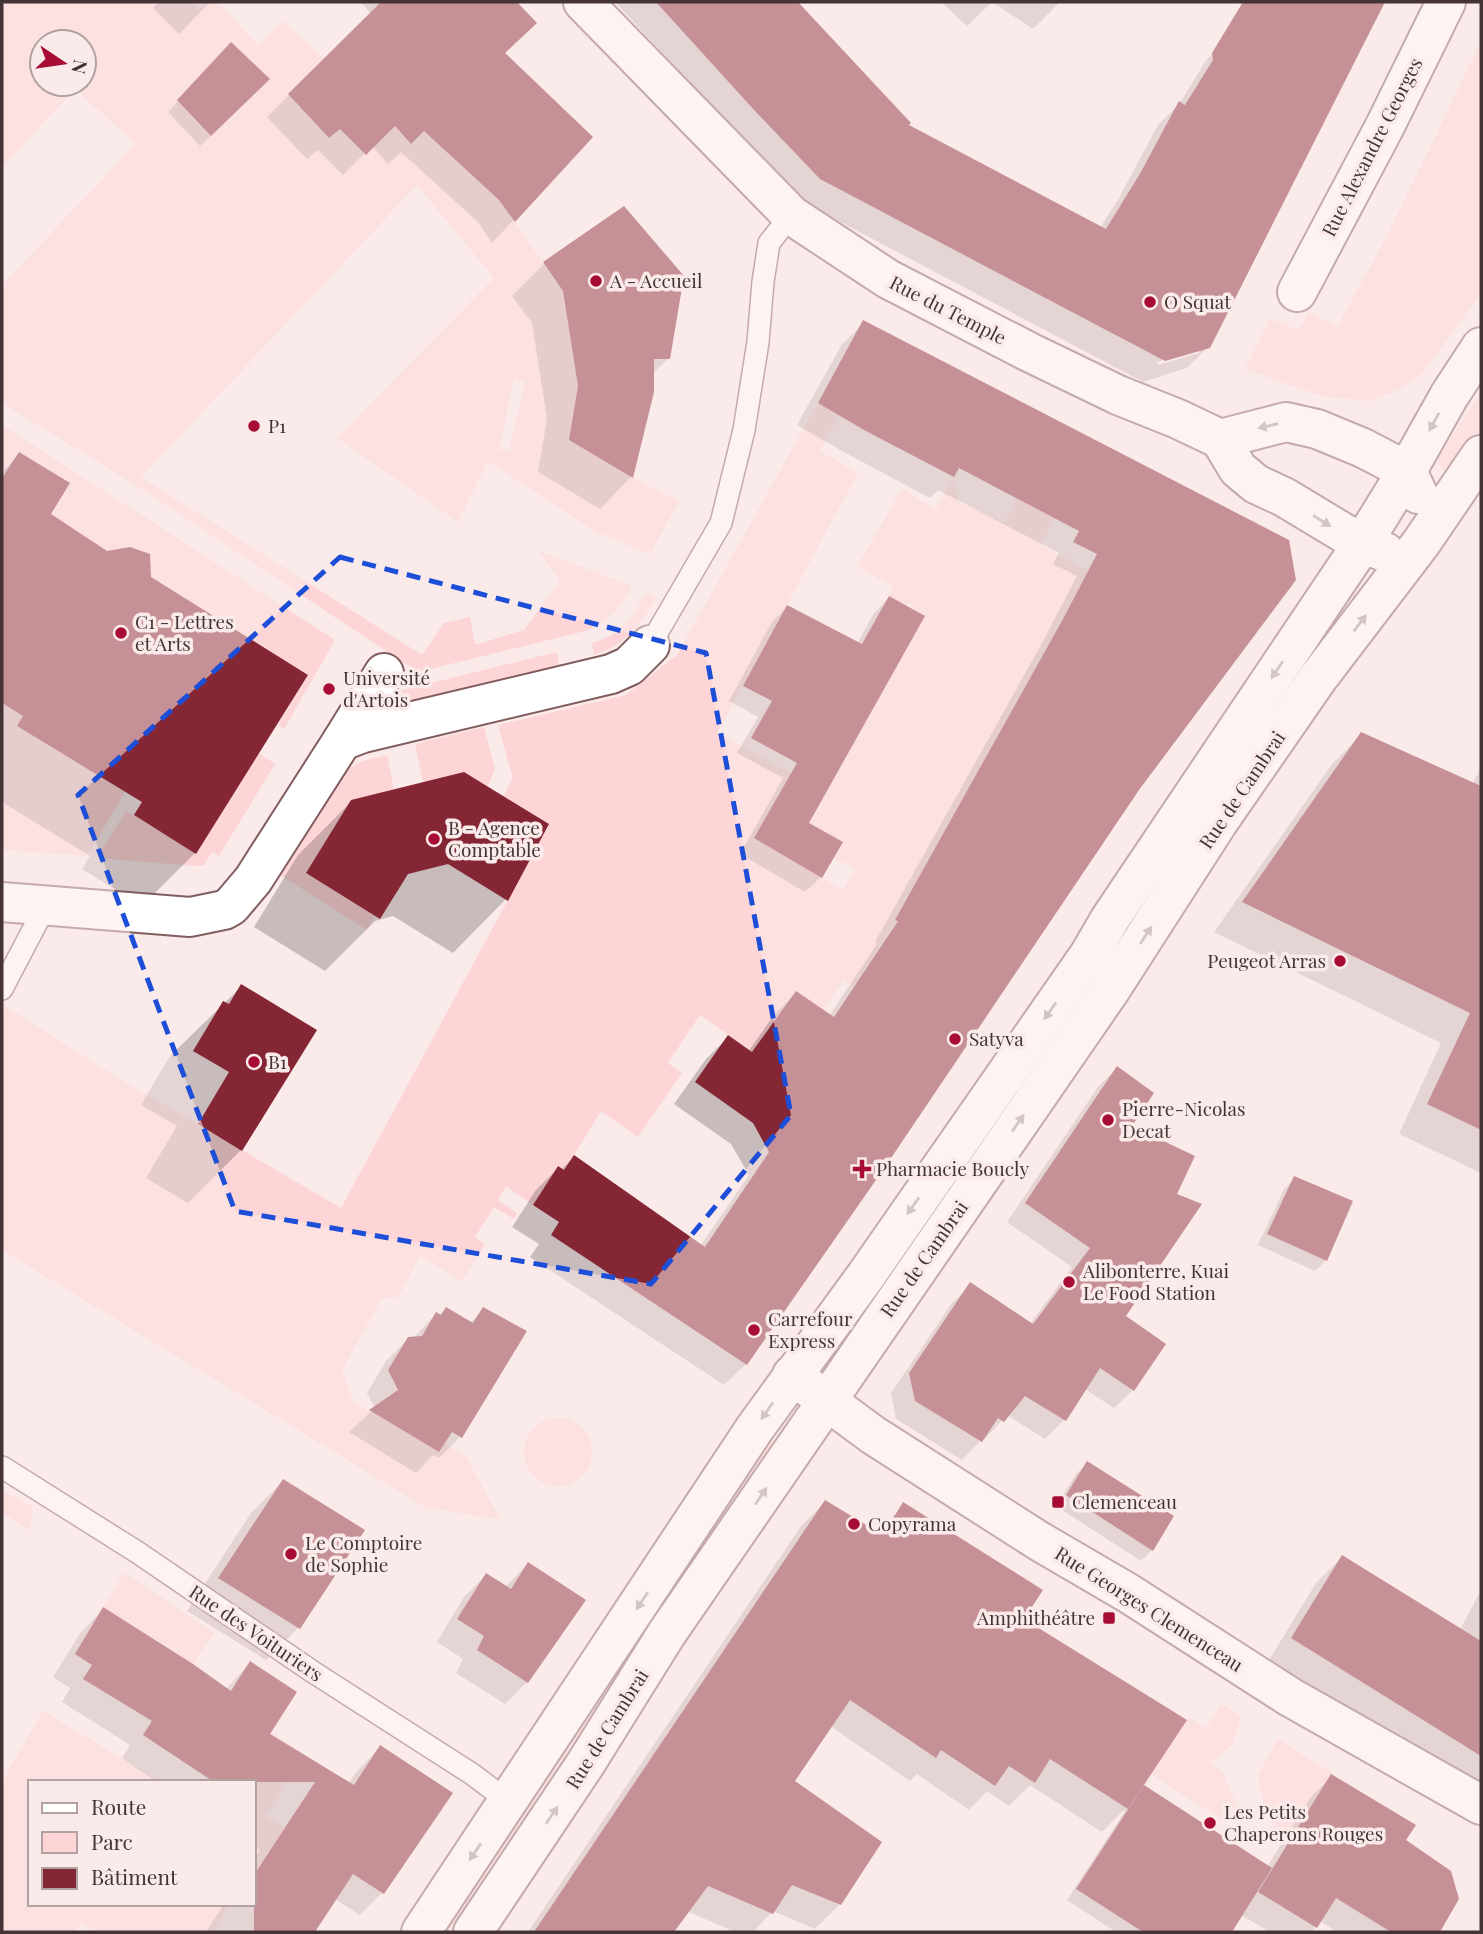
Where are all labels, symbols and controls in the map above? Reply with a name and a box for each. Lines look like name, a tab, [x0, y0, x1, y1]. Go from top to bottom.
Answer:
north arrow	[28, 28, 98, 98]
street label: Rue Alexandre Georges	[1315, 53, 1428, 240]
text: N	[66, 57, 95, 77]
place label: A - Accueil	[609, 267, 703, 293]
street label: Rue du Temple	[886, 269, 1011, 350]
marker: A - Accueil	[588, 273, 604, 289]
place label: O Squat	[1164, 288, 1231, 314]
marker: O Squat	[1142, 294, 1158, 310]
place label: P1	[268, 412, 286, 438]
one-way arrow	[1428, 412, 1440, 432]
marker: P1	[246, 418, 262, 434]
one-way arrow	[1257, 421, 1279, 432]
one-way arrow	[1313, 515, 1332, 528]
place label: C1 - Lettres et Arts	[135, 608, 234, 656]
one-way arrow	[1352, 614, 1366, 632]
marker: C1 - Lettres et Arts	[113, 625, 129, 641]
one-way arrow	[1270, 661, 1284, 679]
place label: Université d'Artois	[343, 664, 430, 712]
marker: Université d'Artois	[321, 681, 337, 697]
street label: Rue de Cambrai	[1192, 725, 1290, 853]
place label: B - Agence Comptable	[448, 814, 541, 862]
marker: B - Agence Comptable	[426, 831, 442, 847]
one-way arrow	[1139, 926, 1153, 944]
place label: Peugeot Arras	[1207, 947, 1326, 973]
marker: Peugeot Arras	[1332, 953, 1348, 969]
one-way arrow	[1043, 1002, 1057, 1020]
place label: Satyva	[969, 1025, 1024, 1051]
marker: Satyva	[947, 1031, 963, 1047]
place label: B1	[268, 1048, 287, 1074]
marker: B1	[246, 1054, 262, 1070]
place label: Pierre-Nicolas Decat	[1122, 1095, 1246, 1143]
marker: Pierre-Nicolas Decat	[1100, 1112, 1116, 1128]
one-way arrow	[1011, 1114, 1025, 1132]
place label: Pharmacie Boucly	[876, 1155, 1029, 1181]
marker: Pharmacie Boucly	[854, 1161, 870, 1177]
street label: Rue de Cambrai	[873, 1195, 973, 1322]
one-way arrow	[907, 1197, 920, 1216]
place label: Alibonterre, Kuai Le Food Station	[1082, 1257, 1230, 1305]
marker: Alibonterre, Kuai Le Food Station	[1061, 1274, 1077, 1290]
place label: Carrefour Express	[768, 1305, 853, 1353]
marker: Carrefour Express	[746, 1322, 762, 1338]
one-way arrow	[760, 1402, 774, 1420]
one-way arrow	[754, 1487, 768, 1505]
place label: Clemenceau	[1072, 1488, 1177, 1514]
marker: Clemenceau	[1050, 1494, 1066, 1510]
place label: Copyrama	[868, 1510, 957, 1536]
marker: Copyrama	[846, 1516, 862, 1532]
place label: Le Comptoire de Sophie	[305, 1529, 422, 1577]
street label: Rue Georges Clemenceau	[1050, 1540, 1249, 1677]
marker: Le Comptoire de Sophie	[283, 1546, 299, 1562]
street label: Rue des Voituriers	[185, 1578, 329, 1687]
one-way arrow	[636, 1592, 649, 1611]
place label: Amphithéâtre	[976, 1604, 1095, 1630]
marker: Amphithéâtre	[1101, 1610, 1117, 1626]
street label: Rue de Cambrai	[559, 1663, 654, 1793]
legend	[28, 1780, 256, 1906]
text: Route	[91, 1792, 146, 1820]
place label: Les Petits Chaperons Rouges	[1224, 1798, 1383, 1846]
one-way arrow	[545, 1805, 558, 1824]
marker: Les Petits Chaperons Rouges	[1202, 1815, 1218, 1831]
text: Parc	[91, 1827, 133, 1855]
one-way arrow	[468, 1843, 482, 1861]
text: Bâtiment	[91, 1862, 178, 1890]

